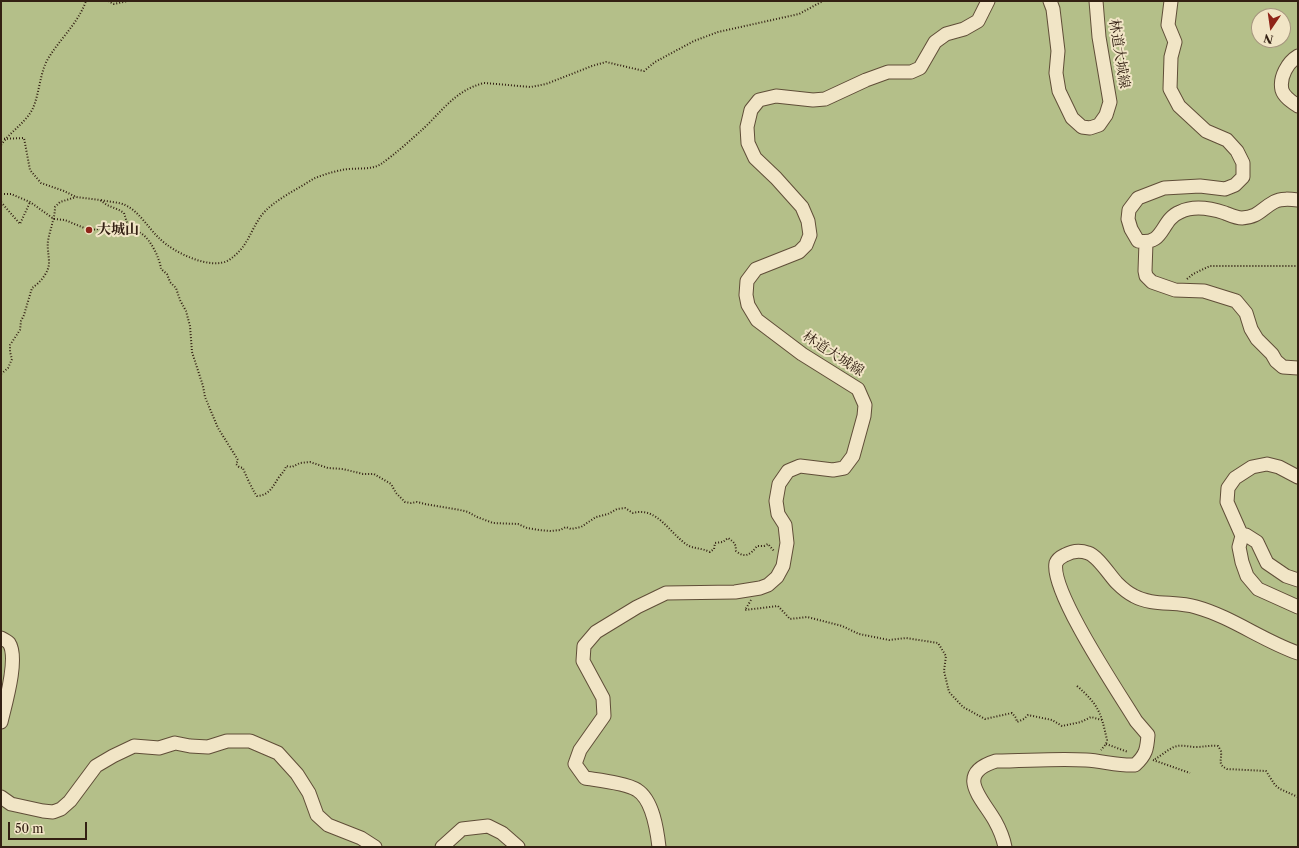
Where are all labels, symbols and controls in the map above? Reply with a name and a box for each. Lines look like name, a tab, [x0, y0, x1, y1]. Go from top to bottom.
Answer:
north arrow	[1251, 8, 1291, 48]
street label: 林道大城線	[1105, 18, 1133, 90]
text: N	[1262, 31, 1275, 47]
place label: 大城山	[97, 222, 139, 238]
marker: 大城山	[84, 225, 94, 235]
street label: 林道大城線	[799, 328, 867, 380]
scale bar	[10, 814, 89, 840]
text: 50 m	[15, 821, 44, 836]

